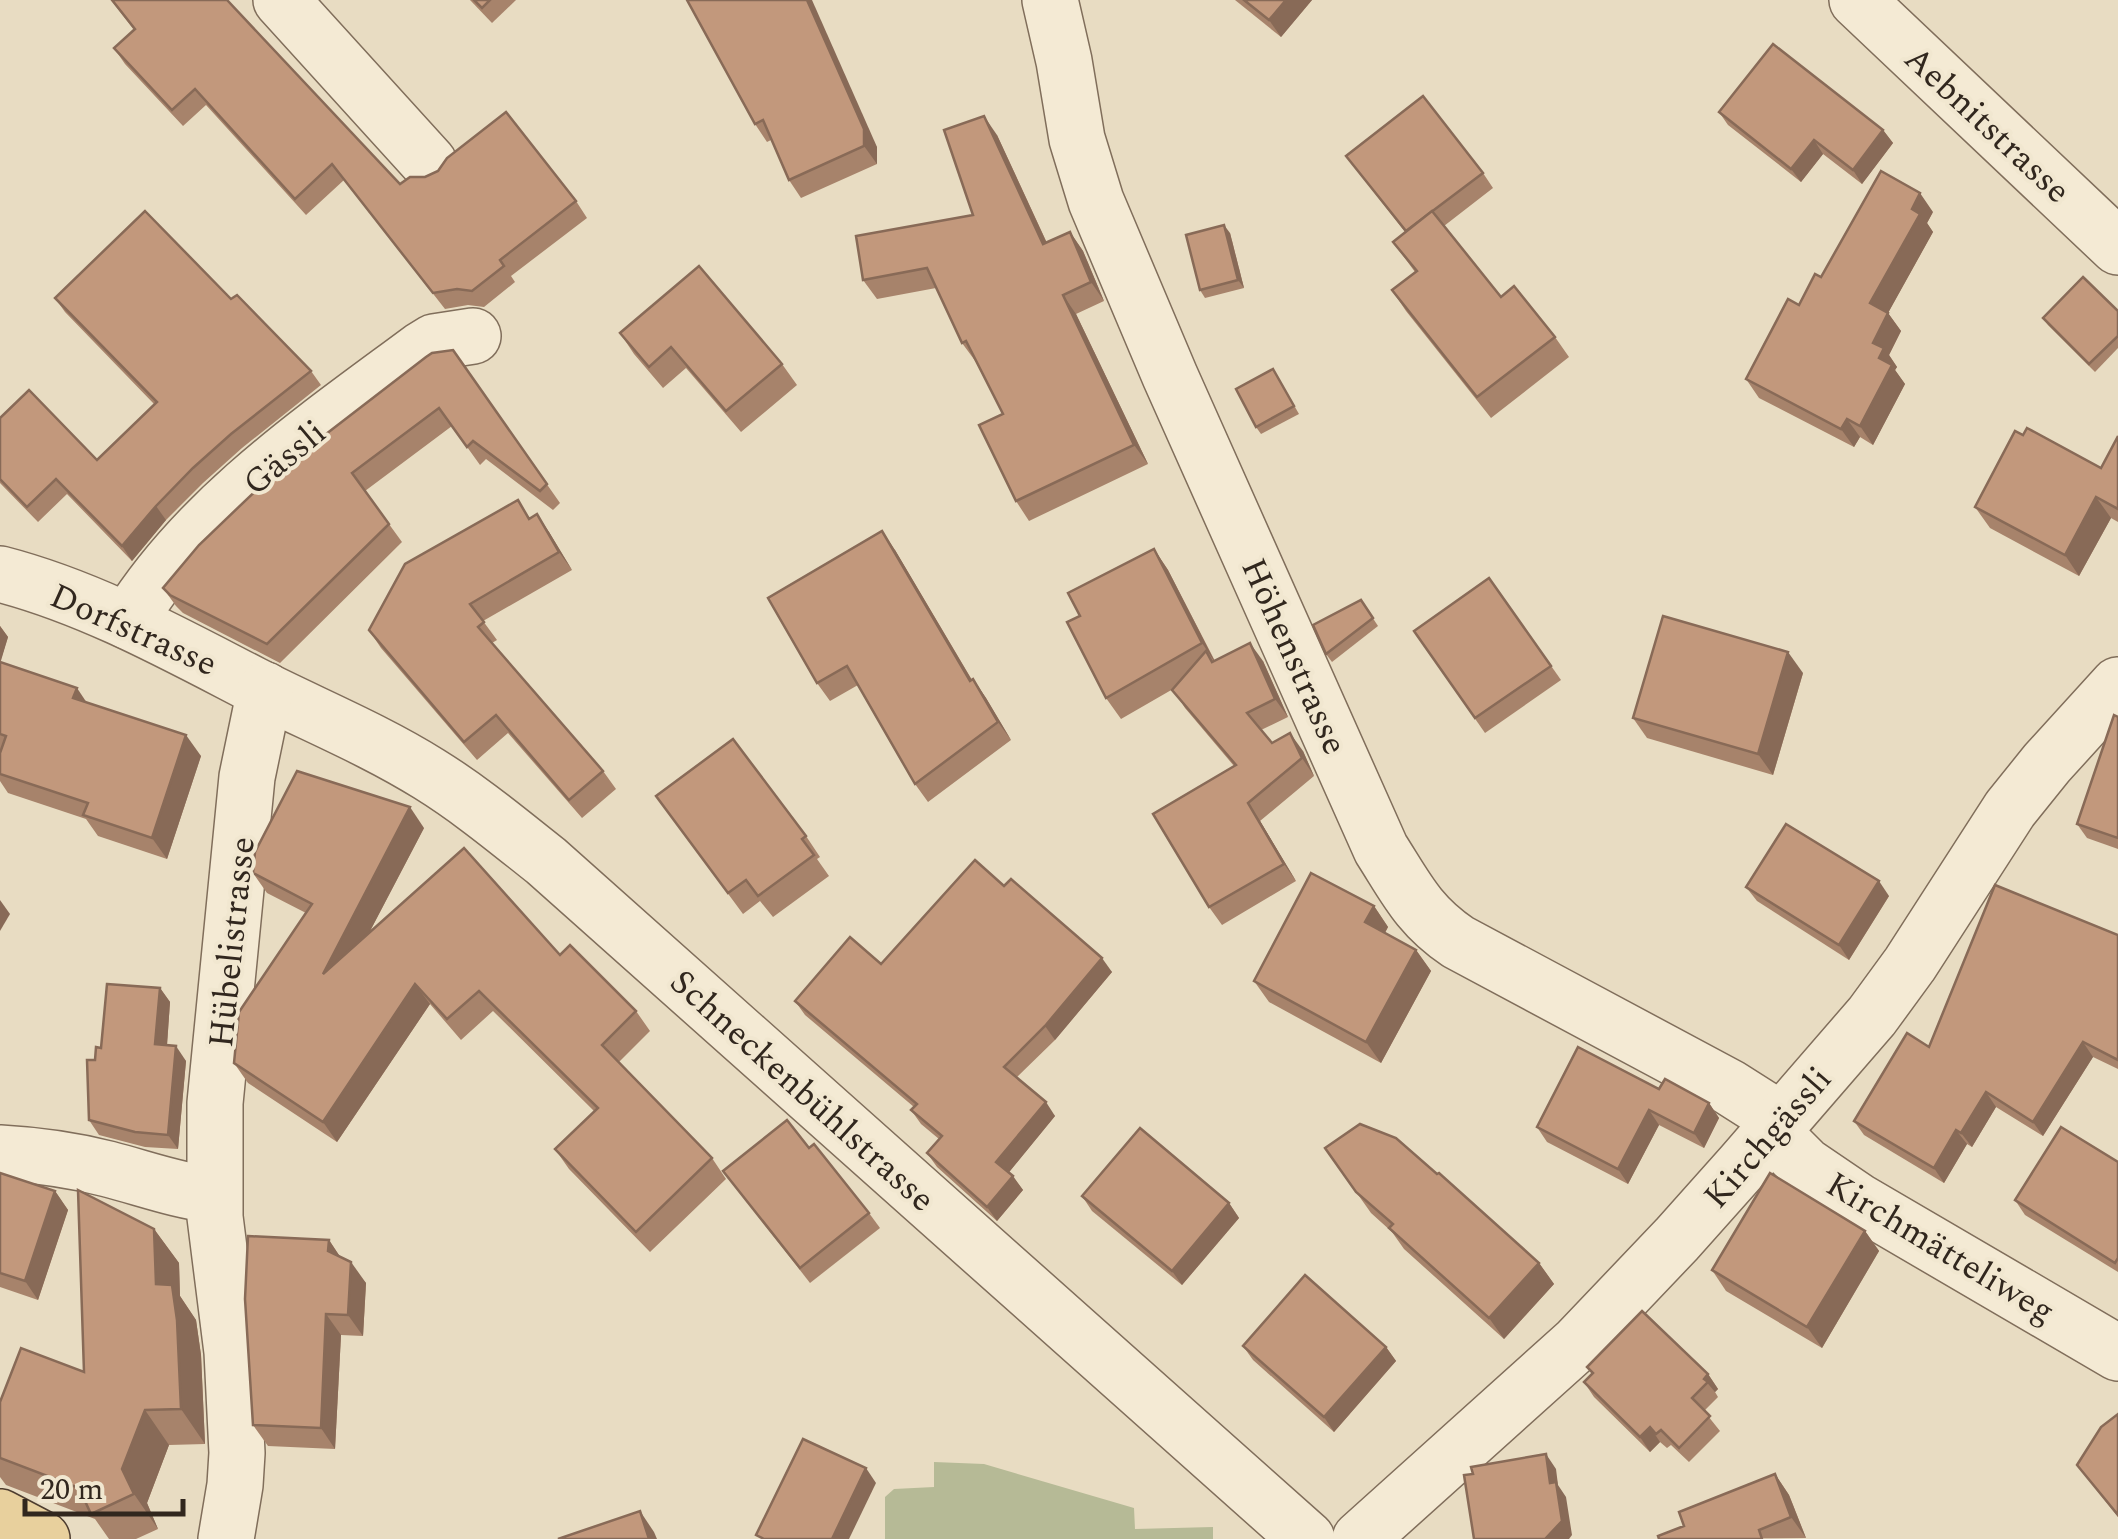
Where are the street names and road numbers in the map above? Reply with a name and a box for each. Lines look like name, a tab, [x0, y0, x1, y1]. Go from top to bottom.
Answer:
street label: Aebnitstrasse	[1892, 34, 2082, 217]
street label: Gässli	[231, 407, 338, 509]
street label: Höhenstrasse	[1227, 550, 1361, 764]
street label: Dorfstrasse	[41, 570, 225, 691]
street label: Hübelistrasse	[195, 834, 270, 1050]
street label: Schneckenbühlstrasse	[657, 957, 947, 1225]
street label: Kirchgässli	[1691, 1055, 1845, 1221]
street label: Kirchmätteliweg	[1815, 1159, 2065, 1338]

